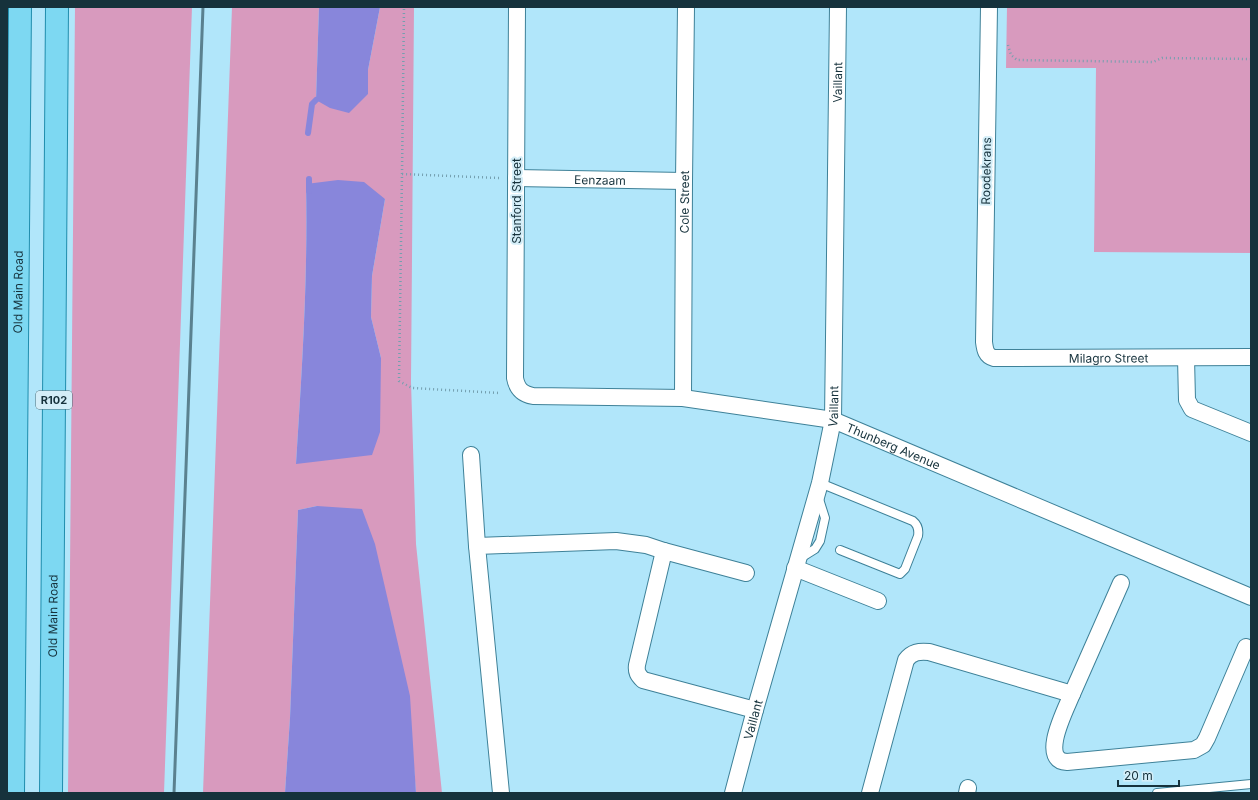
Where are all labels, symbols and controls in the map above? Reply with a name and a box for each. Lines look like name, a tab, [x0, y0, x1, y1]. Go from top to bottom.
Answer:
street label: Vaillant	[829, 62, 845, 103]
street label: Roodekrans	[978, 137, 994, 205]
street label: Stanford Street	[509, 158, 524, 244]
street label: Cole Street	[676, 170, 692, 234]
street label: Eenzaam	[574, 172, 626, 187]
street label: Old Main Road	[10, 251, 25, 333]
street label: Milagro Street	[1069, 350, 1148, 365]
street label: Vaillant	[824, 386, 841, 428]
road number: R102	[36, 391, 72, 409]
street label: Thunberg Avenue	[844, 419, 943, 472]
street label: Old Main Road	[45, 575, 60, 657]
street label: Vaillant	[740, 698, 765, 741]
scale bar	[1118, 762, 1179, 788]
text: 20 m	[1124, 768, 1153, 783]

